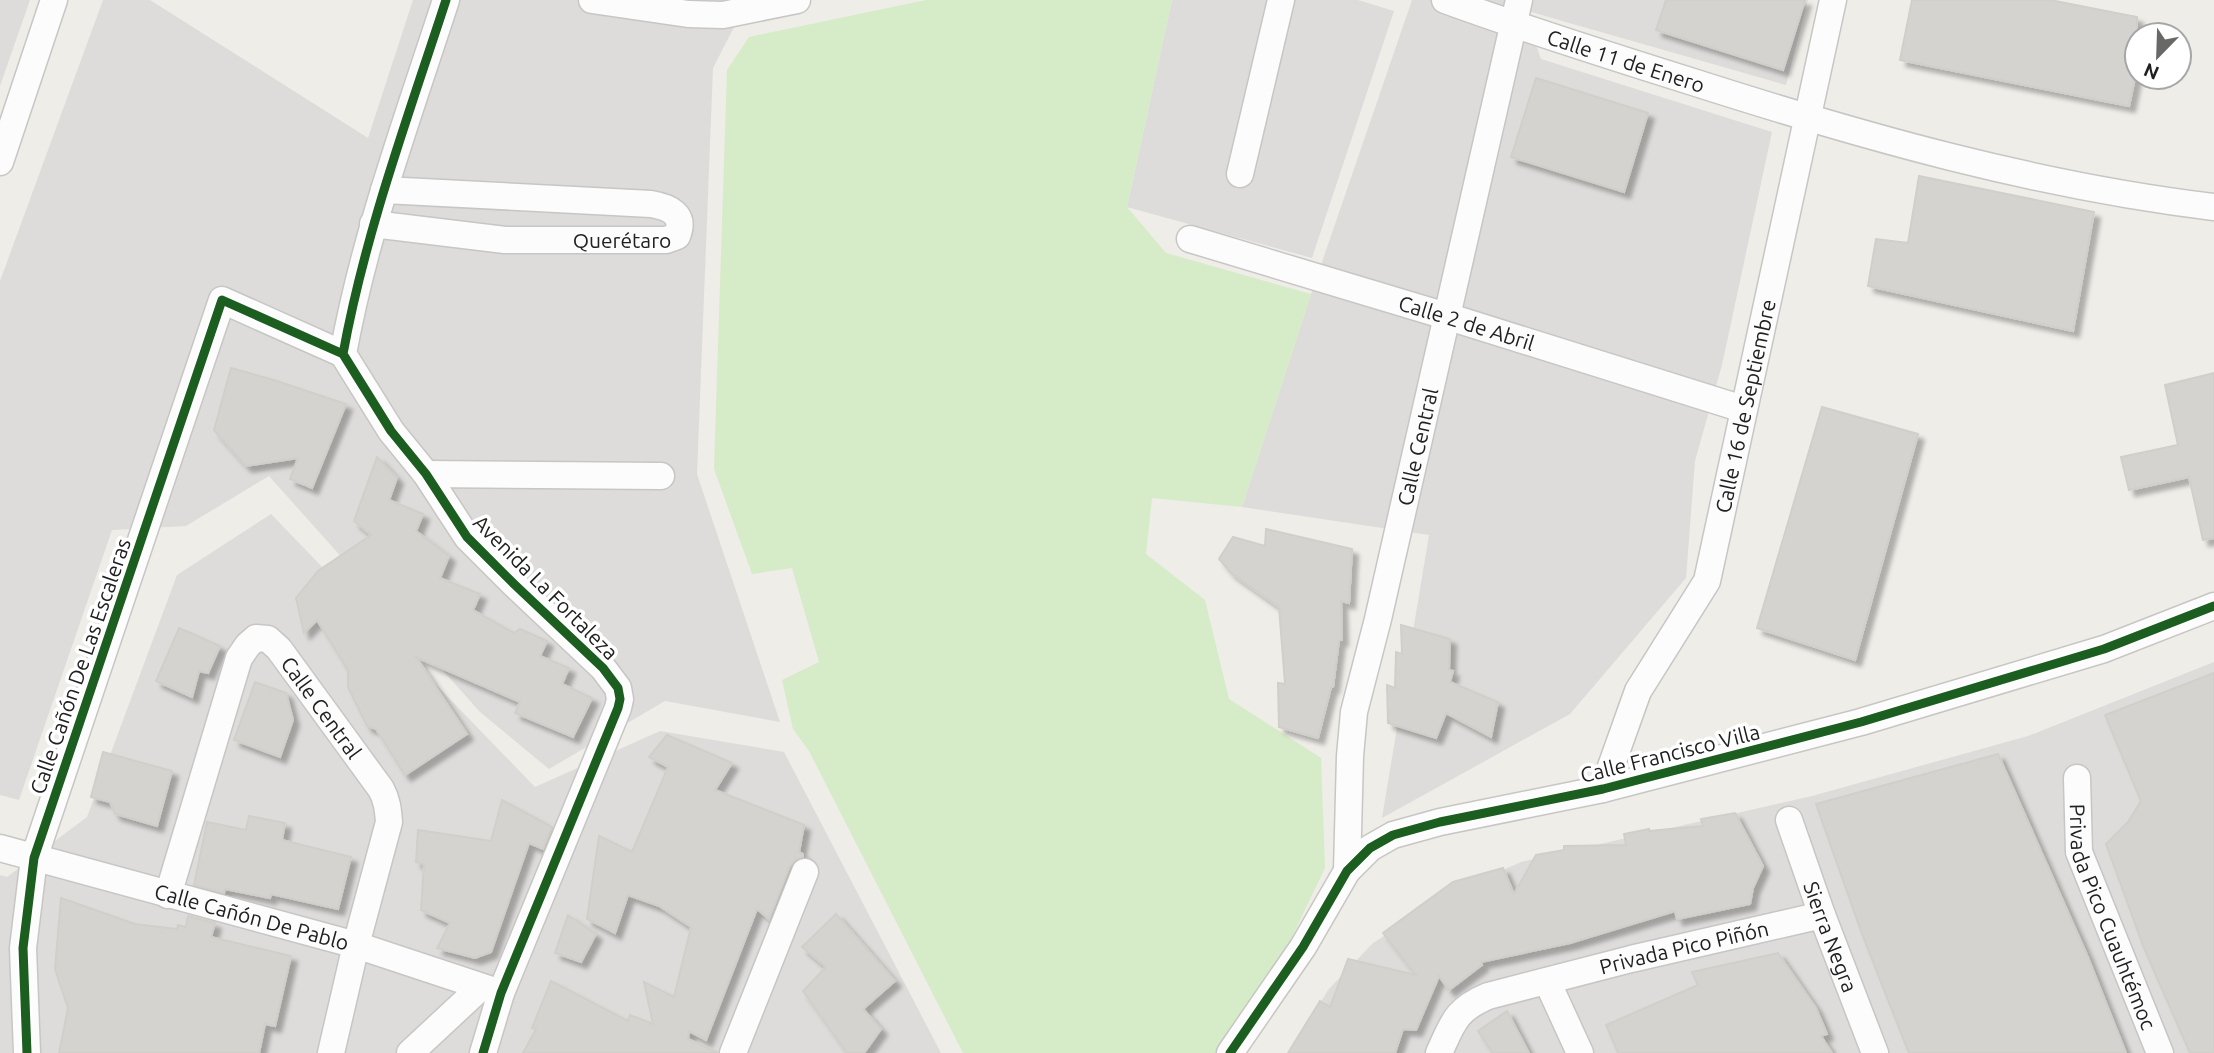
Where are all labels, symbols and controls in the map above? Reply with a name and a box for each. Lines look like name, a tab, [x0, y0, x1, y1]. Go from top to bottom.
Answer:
north arrow	[2123, 21, 2193, 91]
street label: Calle 11 de Enero	[1544, 24, 1708, 97]
text: N	[2141, 59, 2162, 85]
street label: Querétaro	[573, 228, 671, 252]
street label: Calle 2 de Abril	[1396, 290, 1538, 355]
street label: Calle 16 de Septiembre	[1710, 297, 1780, 515]
street label: Calle Central	[1392, 385, 1442, 508]
street label: Avenida La Fortaleza	[469, 510, 623, 664]
street label: Calle Cañón De Las Escaleras	[25, 535, 135, 797]
street label: Calle Central	[276, 652, 367, 763]
street label: Calle Francisco Villa	[1578, 719, 1762, 787]
street label: Privada Pico Cuauhtémoc	[2066, 803, 2161, 1033]
street label: Sierra Negra	[1799, 878, 1863, 996]
street label: Calle Cañón De Pablo	[152, 879, 352, 955]
street label: Privada Pico Piñón	[1597, 916, 1771, 979]

